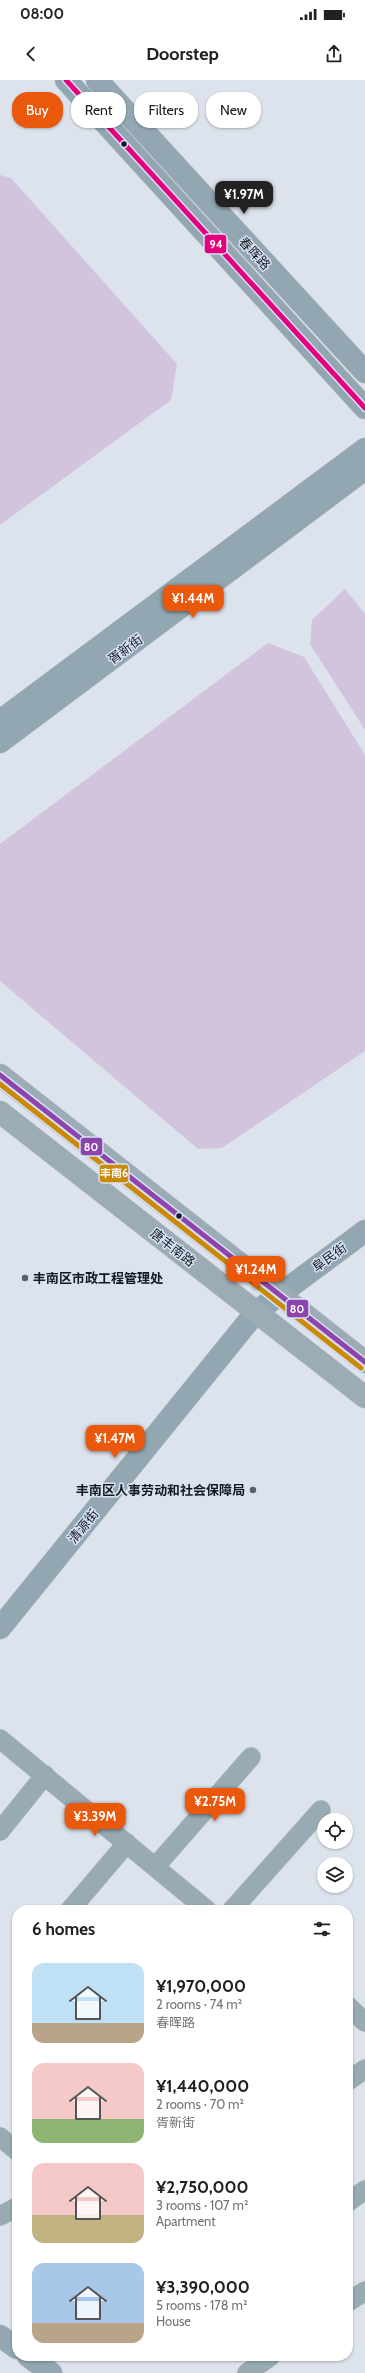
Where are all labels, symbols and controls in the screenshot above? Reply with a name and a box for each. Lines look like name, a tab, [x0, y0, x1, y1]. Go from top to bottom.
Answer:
text: 08:00	[20, 5, 64, 23]
icon: back	[20, 43, 42, 65]
text: Doorstep	[146, 43, 219, 65]
icon: share	[323, 43, 345, 65]
chip: Buy	[12, 92, 63, 128]
chip: Rent	[71, 92, 126, 128]
chip: Filters	[134, 92, 198, 128]
chip: New	[206, 92, 261, 128]
unlabelled marker	[119, 139, 129, 149]
pin: ¥1.97M	[211, 181, 277, 215]
text: ¥1.97M	[224, 186, 264, 202]
street label: 春晖路	[236, 233, 274, 273]
line badge: 94	[204, 234, 227, 254]
text: 94	[209, 237, 223, 251]
pin: ¥1.44M	[160, 585, 226, 619]
text: ¥1.44M	[172, 590, 214, 606]
street label: 胥新街	[105, 631, 145, 667]
line badge: 80	[80, 1137, 103, 1156]
text: 80	[84, 1140, 98, 1154]
line badge: 丰南6	[99, 1164, 129, 1183]
text: 丰南6	[100, 1166, 128, 1180]
unlabelled marker	[174, 1211, 184, 1221]
street label: 唐丰南路	[148, 1225, 198, 1269]
street label: 阜民街	[309, 1239, 349, 1275]
pin: ¥1.24M	[223, 1256, 289, 1290]
text: ¥1.24M	[235, 1261, 277, 1277]
place label: 丰南区市政工程管理处	[33, 1270, 163, 1286]
marker: 丰南区市政工程管理处	[20, 1273, 30, 1283]
line badge: 80	[286, 1299, 309, 1318]
text: 80	[290, 1302, 304, 1316]
pin: ¥1.47M	[82, 1425, 148, 1459]
text: ¥1.47M	[95, 1430, 135, 1446]
place label: 丰南区人事劳动和社会保障局	[76, 1482, 245, 1498]
marker: 丰南区人事劳动和社会保障局	[248, 1485, 258, 1495]
street label: 清源街	[65, 1506, 101, 1546]
pin: ¥2.75M	[182, 1788, 248, 1822]
text: ¥2.75M	[194, 1793, 236, 1809]
pin: ¥3.39M	[62, 1803, 128, 1837]
text: ¥3.39M	[74, 1808, 116, 1824]
map controls	[317, 1813, 353, 1893]
button: locate	[317, 1813, 353, 1849]
button: layers	[317, 1857, 353, 1893]
icon: filters	[311, 1918, 333, 1940]
text: 6 homes	[32, 1919, 95, 1939]
text: ¥1,970,000	[156, 1976, 246, 1996]
icon: home	[64, 1979, 112, 2027]
text: 2 rooms · 74 m²	[156, 1996, 242, 2012]
text: 春晖路	[156, 2014, 195, 2030]
text: ¥1,440,000	[156, 2076, 249, 2096]
icon: home	[64, 2079, 112, 2127]
text: 2 rooms · 70 m²	[156, 2096, 244, 2112]
text: 胥新街	[156, 2114, 195, 2130]
text: ¥2,750,000	[156, 2177, 249, 2197]
icon: home	[64, 2179, 112, 2227]
text: 3 rooms · 107 m²	[156, 2197, 248, 2213]
text: Apartment	[156, 2213, 216, 2229]
text: ¥3,390,000	[156, 2277, 250, 2297]
icon: home	[64, 2279, 112, 2327]
text: 5 rooms · 178 m²	[156, 2297, 247, 2313]
text: House	[156, 2313, 191, 2329]

